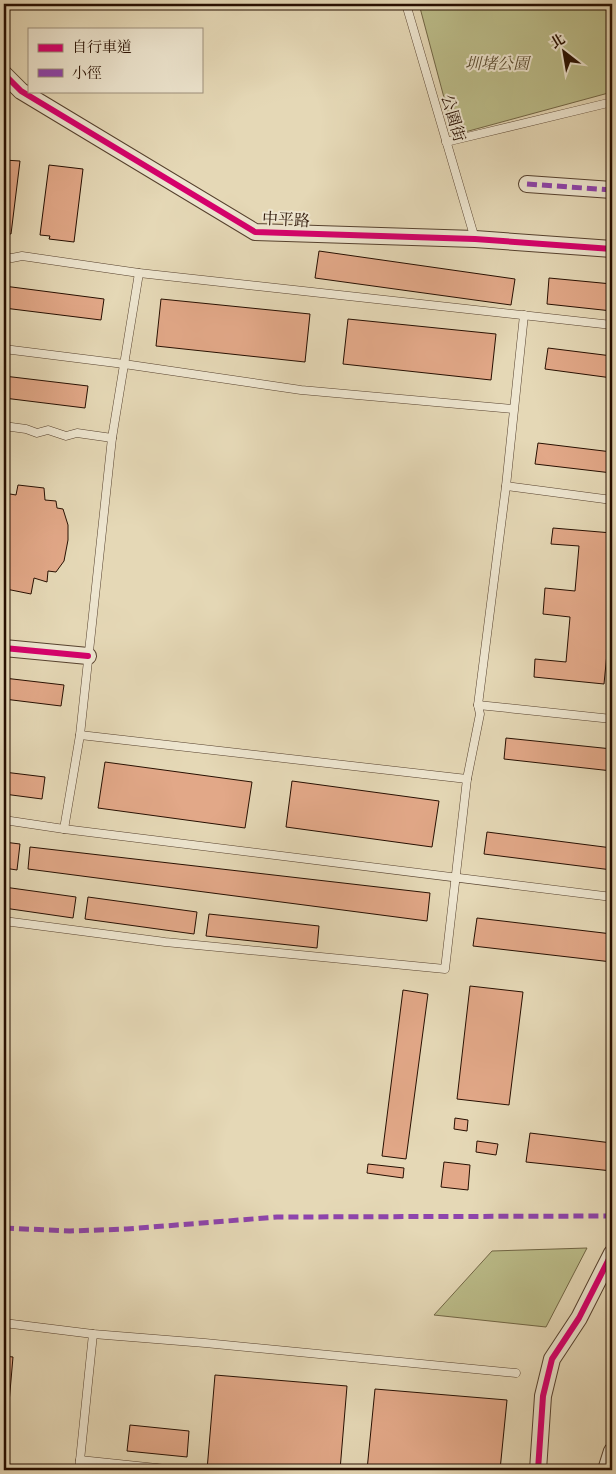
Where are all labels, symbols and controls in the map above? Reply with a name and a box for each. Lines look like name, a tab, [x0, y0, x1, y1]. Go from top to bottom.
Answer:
legend	[28, 28, 202, 92]
north arrow	[538, 28, 588, 78]
text: 北	[546, 29, 568, 53]
text: 自行車道	[72, 36, 132, 57]
park label: 圳堵公園	[465, 51, 532, 75]
text: 小徑	[72, 62, 102, 83]
street label: 公園街	[436, 92, 472, 144]
street label: 中平路	[261, 206, 311, 232]

